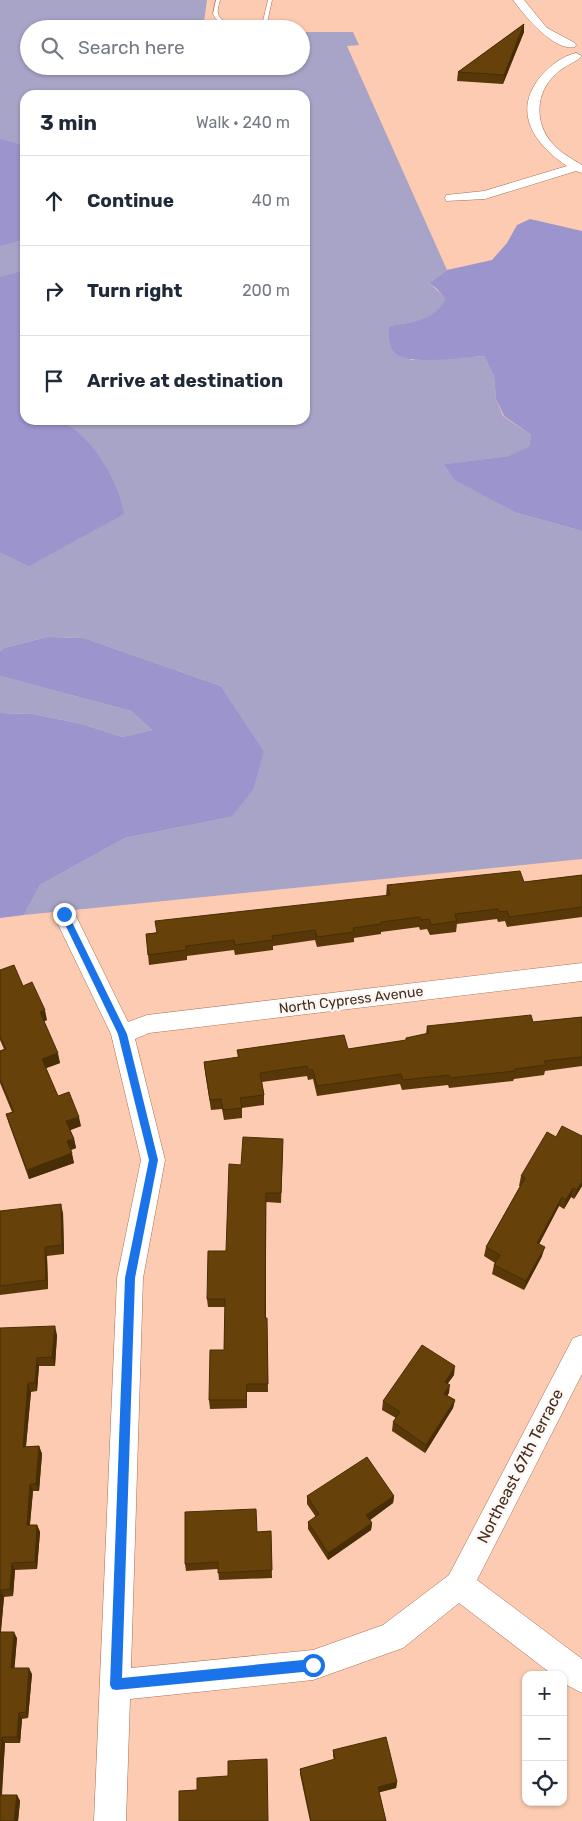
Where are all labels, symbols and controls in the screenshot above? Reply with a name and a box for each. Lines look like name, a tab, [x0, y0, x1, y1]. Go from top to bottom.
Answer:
search box	[20, 20, 310, 75]
icon: search	[38, 34, 66, 62]
text: Search here	[78, 36, 185, 59]
text: 3 min	[40, 110, 97, 135]
text: Walk · 240 m	[196, 113, 290, 132]
icon: ahead	[40, 187, 68, 215]
text: Continue	[87, 189, 174, 212]
text: 40 m	[252, 191, 290, 210]
icon: right	[40, 277, 68, 305]
text: Turn right	[87, 279, 182, 302]
text: 200 m	[242, 281, 290, 300]
icon: arrive	[40, 367, 68, 395]
text: Arrive at destination	[87, 369, 283, 392]
route end	[53, 903, 76, 926]
street label: North Cypress Avenue	[278, 983, 424, 1017]
street label: Northeast 67th Terrace	[473, 1386, 567, 1546]
route start	[302, 1654, 325, 1677]
map controls	[522, 1671, 567, 1806]
button: +	[522, 1671, 567, 1716]
button: −	[522, 1716, 567, 1761]
button: locate	[522, 1761, 567, 1806]

